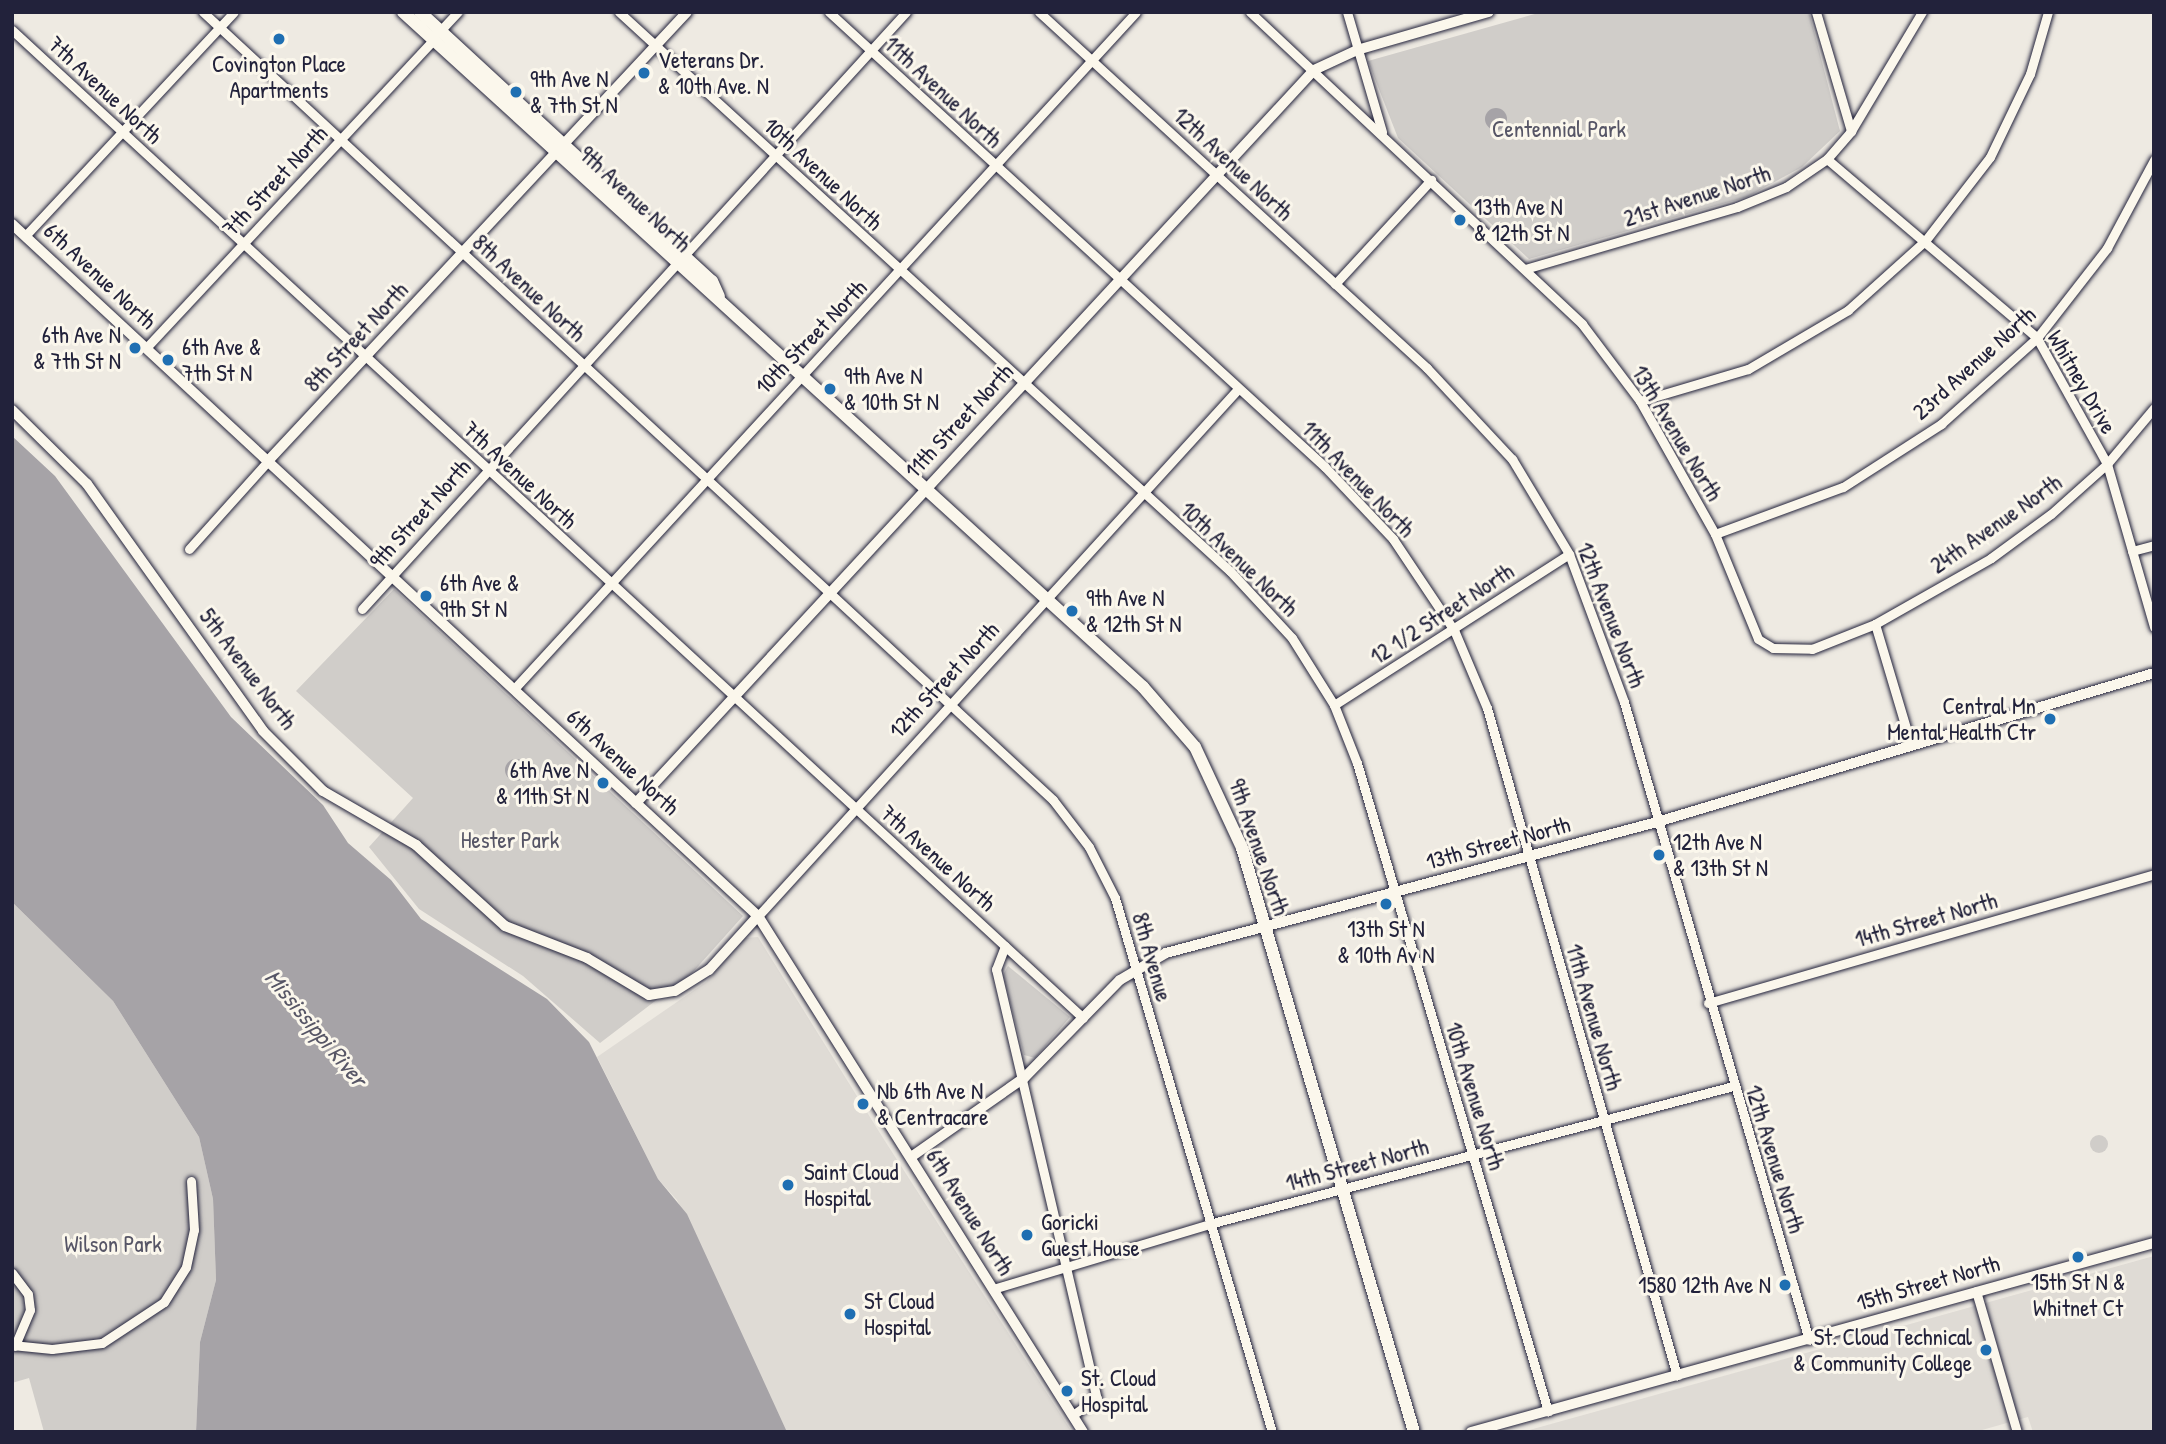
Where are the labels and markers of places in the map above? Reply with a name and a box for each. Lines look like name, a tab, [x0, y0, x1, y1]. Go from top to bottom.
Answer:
marker: Covington Place Apartments	[271, 31, 287, 47]
place label: Veterans Dr. & 10th Ave. N	[658, 46, 769, 100]
place label: Covington Place Apartments	[212, 50, 346, 104]
place label: 9th Ave N & 7th St N	[530, 65, 618, 119]
marker: Veterans Dr. & 10th Ave. N	[636, 65, 652, 81]
marker: 9th Ave N & 7th St N	[508, 84, 524, 100]
place label: 13th Ave N & 12th St N	[1474, 193, 1569, 247]
marker: 13th Ave N & 12th St N	[1452, 212, 1468, 228]
place label: 6th Ave N & 7th St N	[33, 321, 121, 375]
place label: 6th Ave & 7th St N	[182, 333, 261, 387]
marker: 6th Ave N & 7th St N	[127, 340, 143, 356]
marker: 6th Ave & 7th St N	[160, 352, 176, 368]
place label: 9th Ave N & 10th St N	[844, 362, 939, 416]
marker: 9th Ave N & 10th St N	[822, 381, 838, 397]
place label: 6th Ave & 9th St N	[440, 569, 519, 623]
place label: 9th Ave N & 12th St N	[1086, 584, 1181, 638]
marker: 6th Ave & 9th St N	[418, 588, 434, 604]
marker: 9th Ave N & 12th St N	[1064, 603, 1080, 619]
place label: Central Mn Mental Health Ctr	[1887, 692, 2036, 746]
marker: Central Mn Mental Health Ctr	[2042, 711, 2058, 727]
place label: 6th Ave N & 11th St N	[496, 756, 589, 810]
marker: 6th Ave N & 11th St N	[595, 775, 611, 791]
place label: 12th Ave N & 13th St N	[1673, 828, 1768, 882]
marker: 12th Ave N & 13th St N	[1651, 847, 1667, 863]
marker: 13th St N & 10th Av N	[1378, 896, 1394, 912]
place label: 13th St N & 10th Av N	[1338, 915, 1434, 969]
place label: Nb 6th Ave N & Centracare	[877, 1077, 988, 1131]
marker: Nb 6th Ave N & Centracare	[855, 1096, 871, 1112]
place label: Saint Cloud Hospital	[804, 1158, 898, 1212]
marker: Saint Cloud Hospital	[778, 1175, 798, 1195]
place label: Goricki Guest House	[1041, 1208, 1140, 1262]
marker: Goricki Guest House	[1019, 1227, 1035, 1243]
marker: 15th St N & Whitnet Ct	[2070, 1249, 2086, 1265]
place label: 15th St N & Whitnet Ct	[2031, 1268, 2125, 1322]
place label: 1580 12th Ave N	[1638, 1271, 1771, 1299]
marker: 1580 12th Ave N	[1777, 1277, 1793, 1293]
place label: St Cloud Hospital	[864, 1287, 934, 1341]
marker: St Cloud Hospital	[842, 1306, 858, 1322]
place label: St. Cloud Technical & Community College	[1793, 1323, 1972, 1377]
marker: St. Cloud Technical & Community College	[1978, 1342, 1994, 1358]
place label: St. Cloud Hospital	[1081, 1364, 1156, 1418]
marker: St. Cloud Hospital	[1059, 1383, 1075, 1399]

